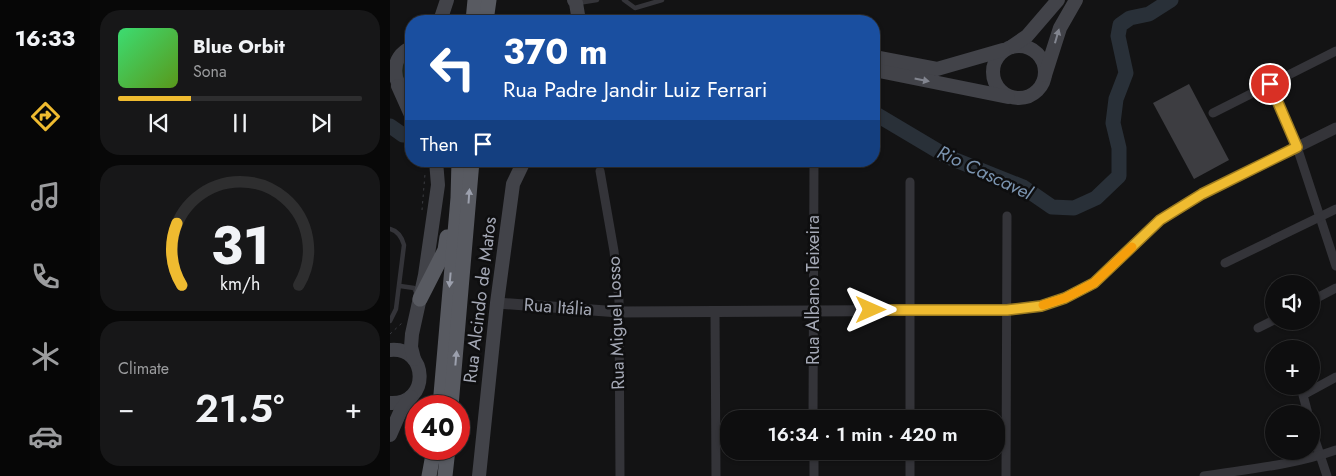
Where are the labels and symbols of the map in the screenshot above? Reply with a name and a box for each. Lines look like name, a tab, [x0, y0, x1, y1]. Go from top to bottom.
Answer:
one-way arrow	[1054, 29, 1062, 44]
pin	[1249, 63, 1291, 105]
one-way arrow	[914, 76, 930, 84]
water label: Rio Cascavel	[933, 139, 1038, 207]
one-way arrow	[465, 187, 473, 203]
street label: Rua Alcindo de Matos	[457, 215, 503, 385]
street label: Rua Albano Teixeira	[800, 215, 826, 365]
street label: Rua Miguel Losso	[601, 256, 631, 390]
one-way arrow	[446, 272, 454, 288]
position arrow	[844, 283, 896, 335]
street label: Rua Itália	[523, 292, 593, 322]
one-way arrow	[452, 349, 460, 365]
speed limit sign: 40	[405, 395, 470, 460]

